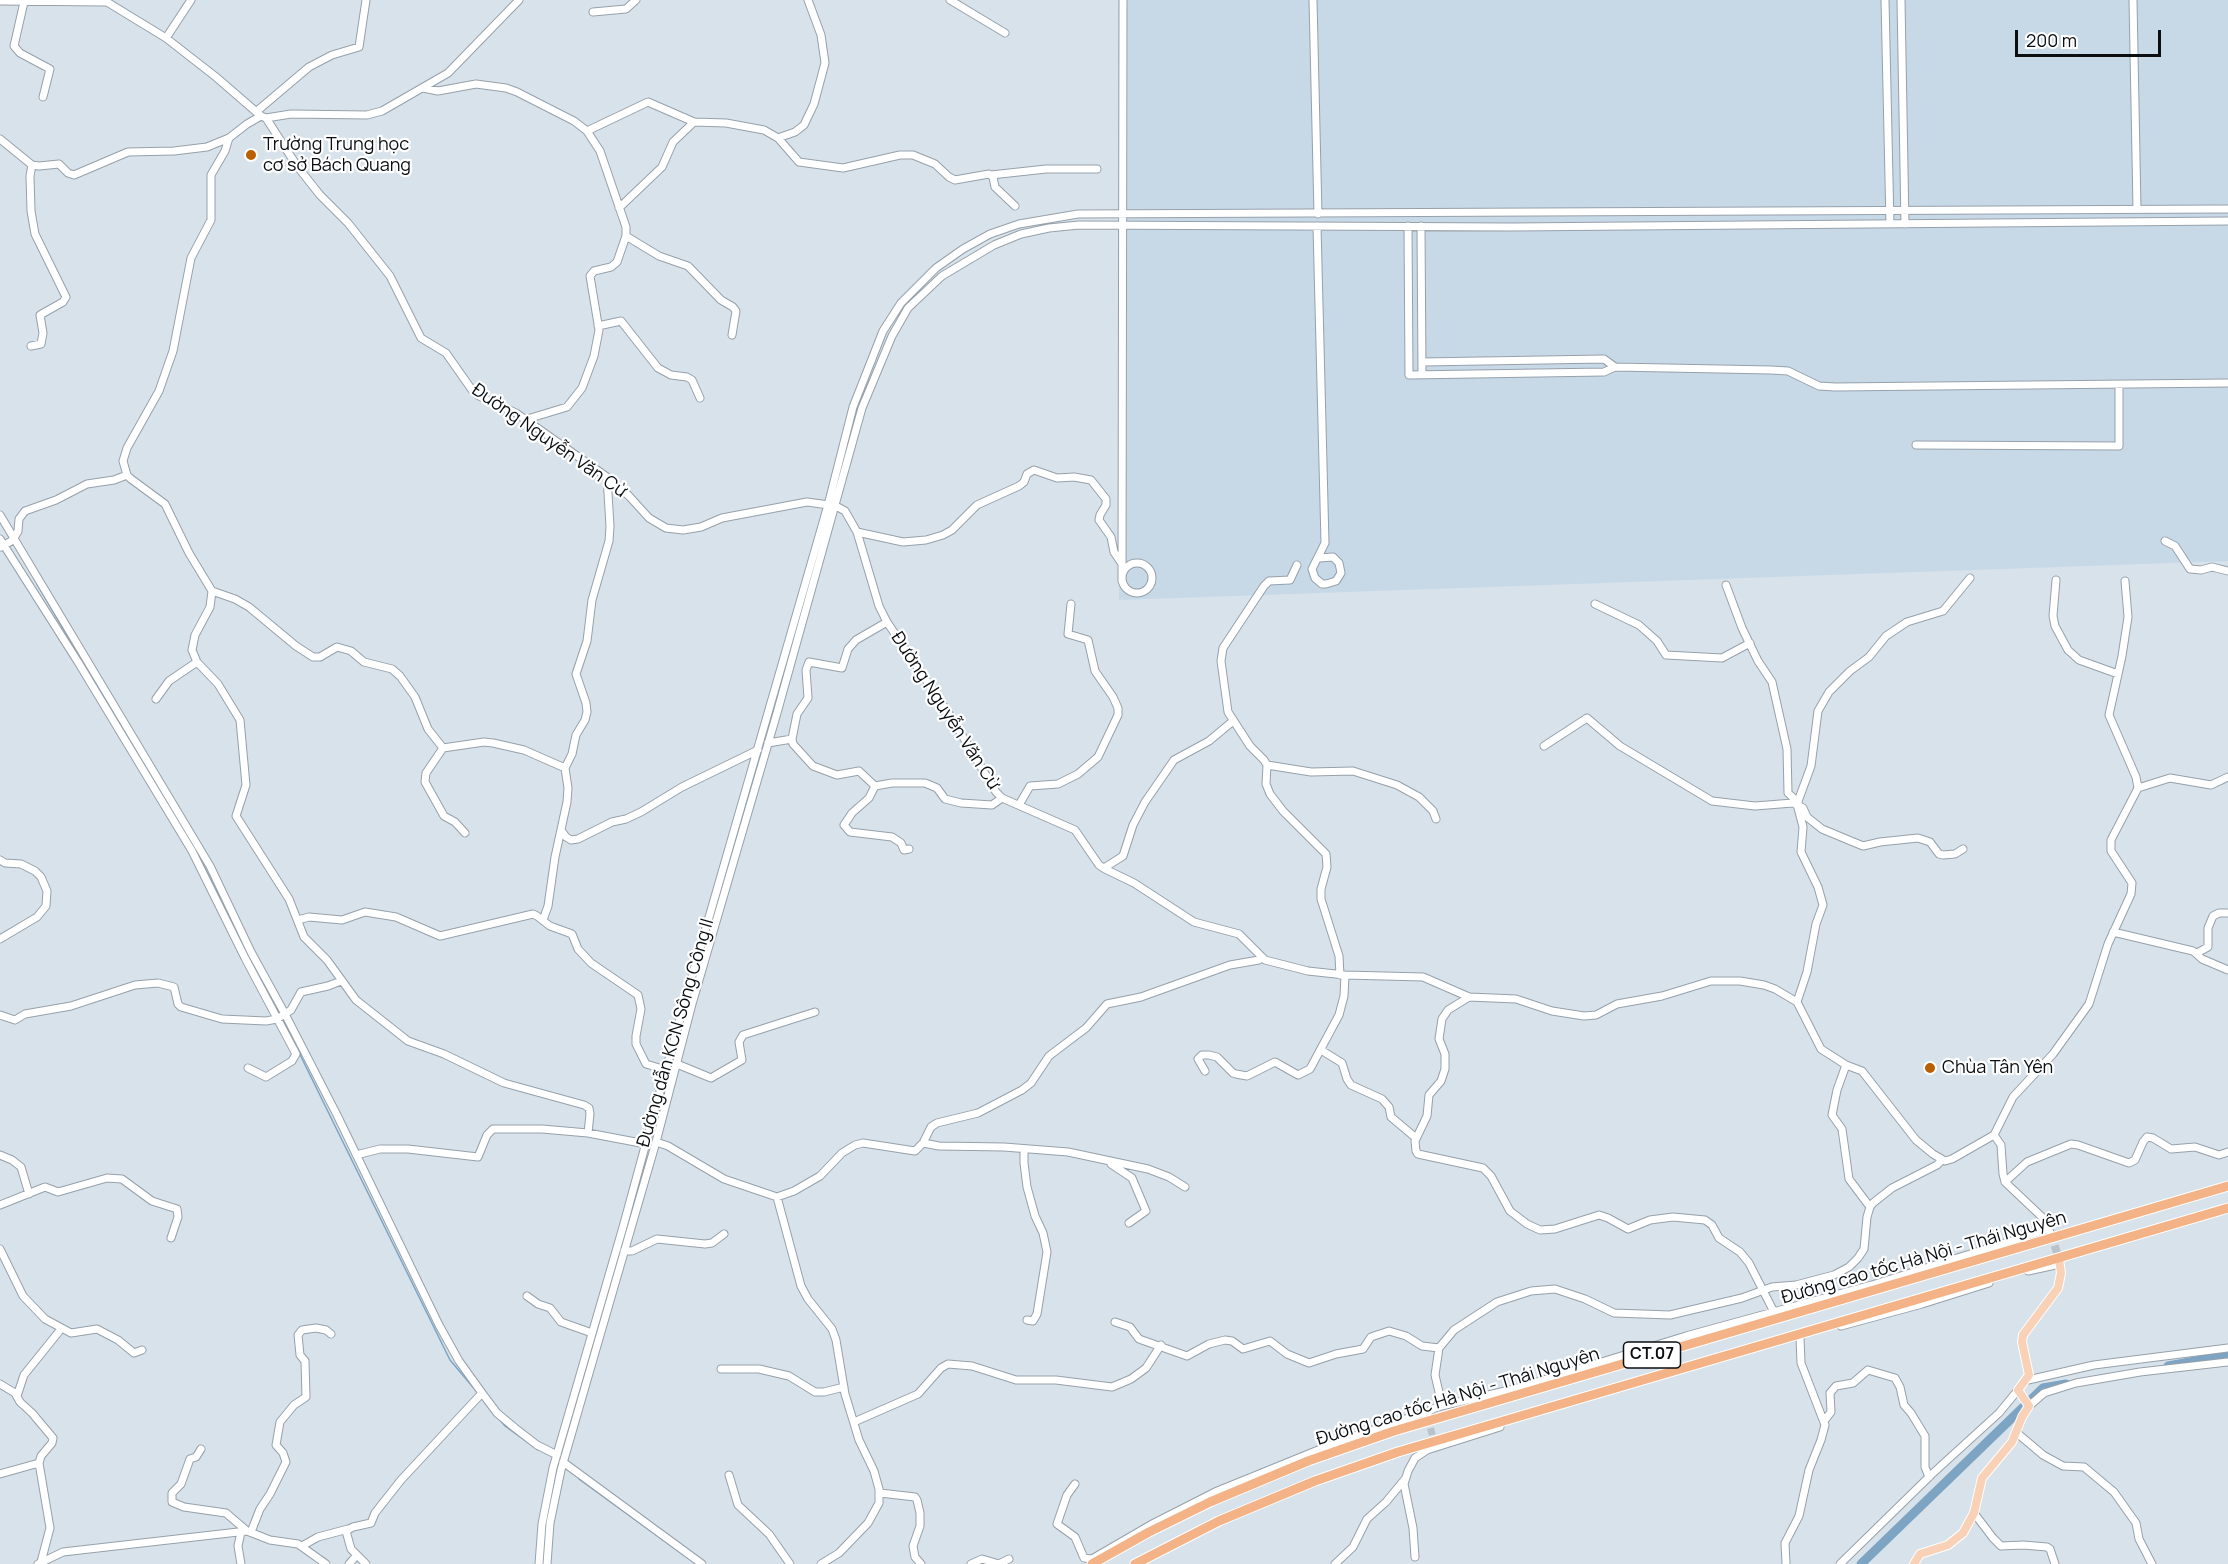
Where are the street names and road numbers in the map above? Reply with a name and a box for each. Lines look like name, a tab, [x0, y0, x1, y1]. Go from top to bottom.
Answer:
street label: Đường Nguyễn Văn Cừ	[468, 379, 630, 503]
street label: Đường Nguyễn Văn Cừ	[886, 628, 1004, 794]
street label: Đường dẫn KCN Sông Công II	[633, 916, 719, 1150]
street label: Đường cao tốc Hà Nội - Thái Nguyên	[1779, 1207, 2069, 1309]
road number: CT.07	[1624, 1342, 1680, 1368]
street label: Đường cao tốc Hà Nội - Thái Nguyên	[1314, 1344, 1602, 1450]

